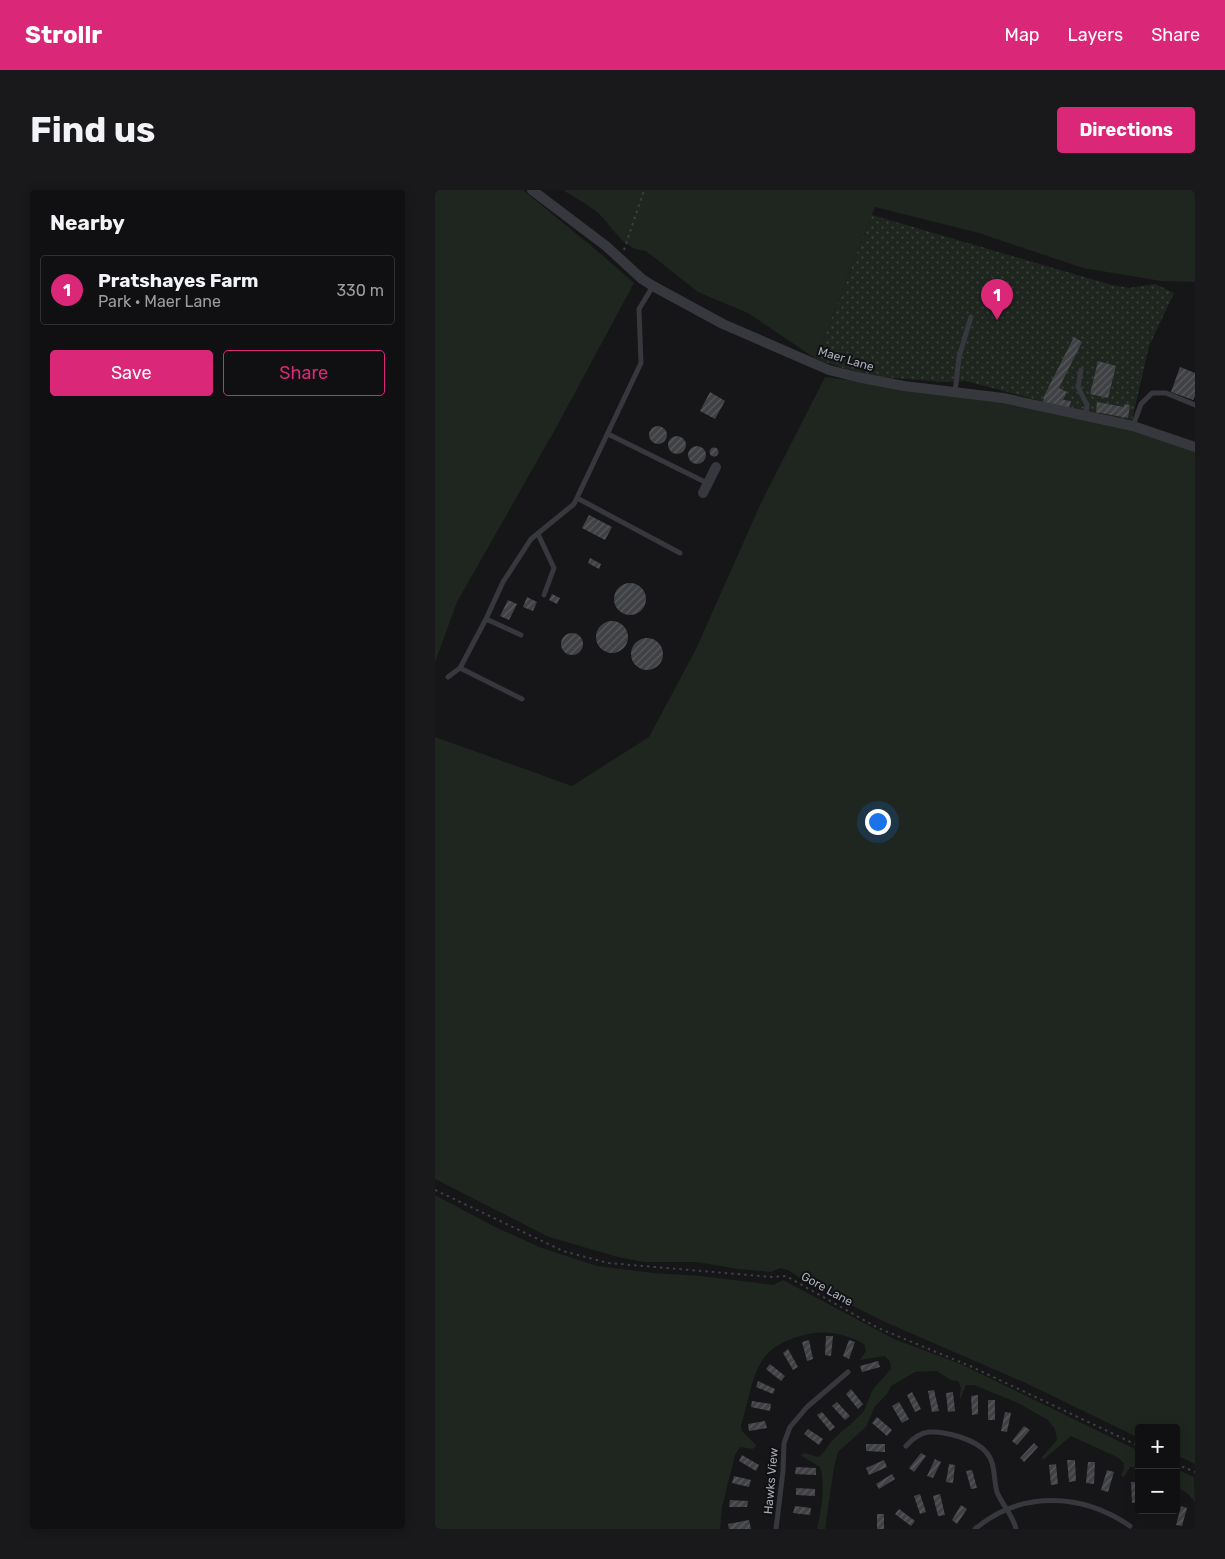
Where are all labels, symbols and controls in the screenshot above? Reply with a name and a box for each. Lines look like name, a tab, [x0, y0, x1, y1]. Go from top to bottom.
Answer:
text: Strollr	[25, 21, 102, 49]
text: Map	[1005, 24, 1040, 46]
text: Layers	[1068, 24, 1123, 46]
text: Share	[1151, 24, 1200, 46]
button: Directions	[1057, 107, 1195, 153]
text: Find us	[30, 109, 155, 151]
text: Nearby	[50, 210, 125, 235]
text: Pratshayes Farm	[98, 269, 258, 292]
pin: 1	[981, 279, 1013, 320]
text: 1	[63, 281, 71, 300]
text: 330 m	[336, 281, 384, 300]
text: Park · Maer Lane	[98, 292, 221, 311]
street label: Maer Lane	[816, 344, 876, 374]
button: Save	[50, 350, 213, 396]
button: Share	[223, 350, 385, 396]
your location	[865, 809, 891, 835]
street label: Gore Lane	[799, 1269, 855, 1309]
map controls	[1135, 1424, 1180, 1514]
button: +	[1135, 1424, 1180, 1469]
street label: Hawks View	[761, 1447, 781, 1515]
button: −	[1135, 1469, 1180, 1514]

